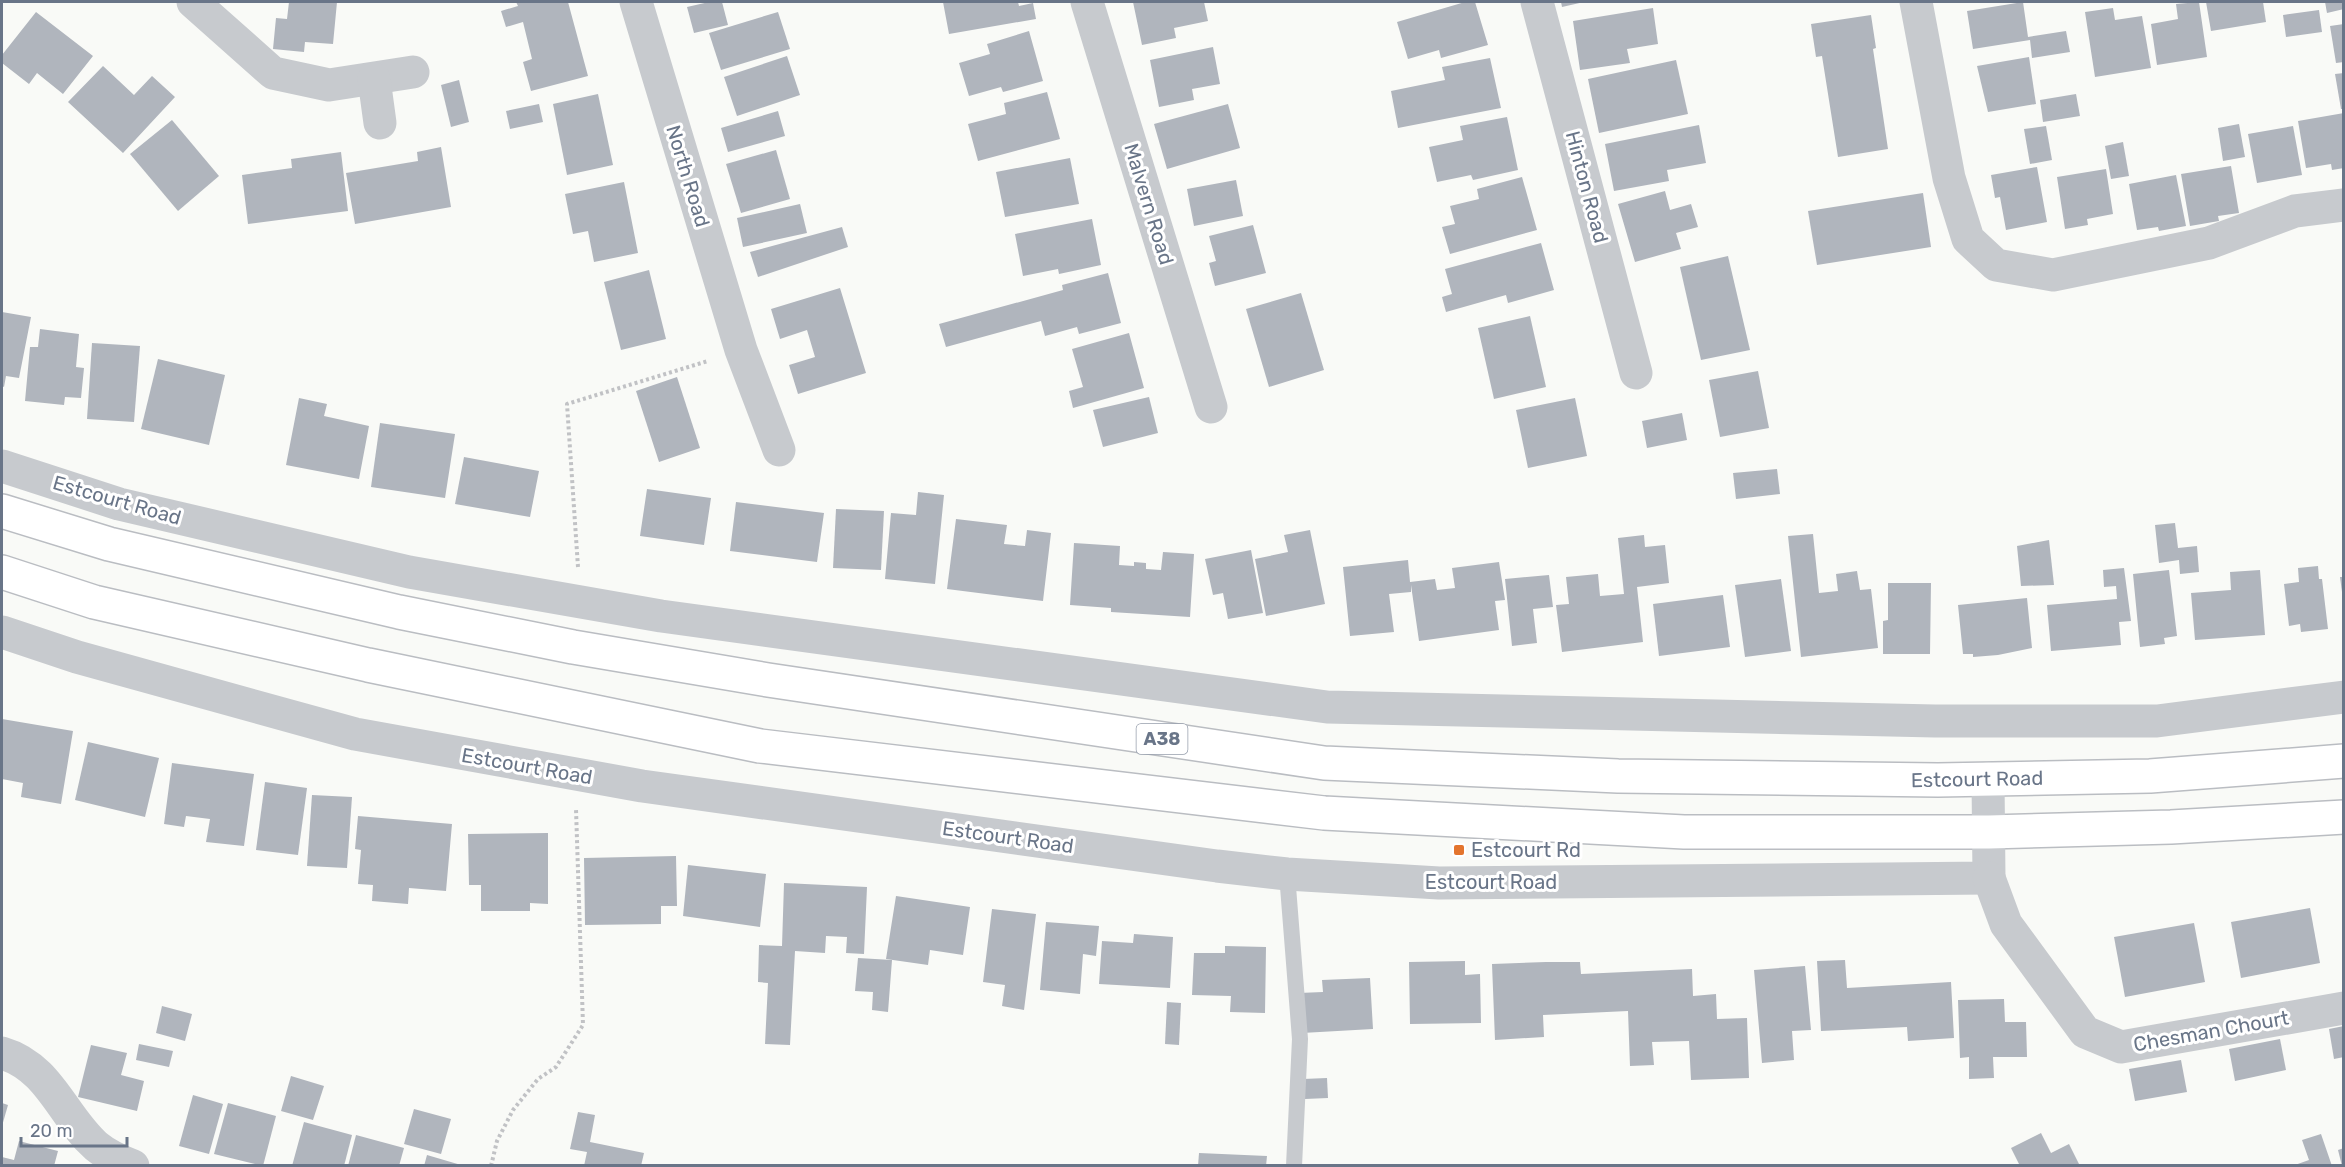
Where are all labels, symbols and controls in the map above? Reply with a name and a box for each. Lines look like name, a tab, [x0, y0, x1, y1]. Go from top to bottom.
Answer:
street label: North Road	[661, 122, 715, 230]
street label: Hinton Road	[1561, 128, 1613, 246]
street label: Malvern Road	[1119, 140, 1179, 268]
street label: Estcourt Road	[50, 470, 184, 530]
road number: A38	[1136, 724, 1188, 754]
street label: Estcourt Road	[460, 743, 594, 789]
street label: Estcourt Road	[1911, 766, 2043, 792]
street label: Estcourt Road	[941, 816, 1075, 858]
place label: Estcourt Rd	[1471, 838, 1581, 862]
marker: Estcourt Rd	[1452, 843, 1466, 857]
street label: Estcourt Road	[1425, 870, 1557, 894]
street label: Chesman Chourt	[2132, 1006, 2291, 1056]
scale bar	[21, 1110, 128, 1148]
text: 20 m	[30, 1120, 72, 1142]

